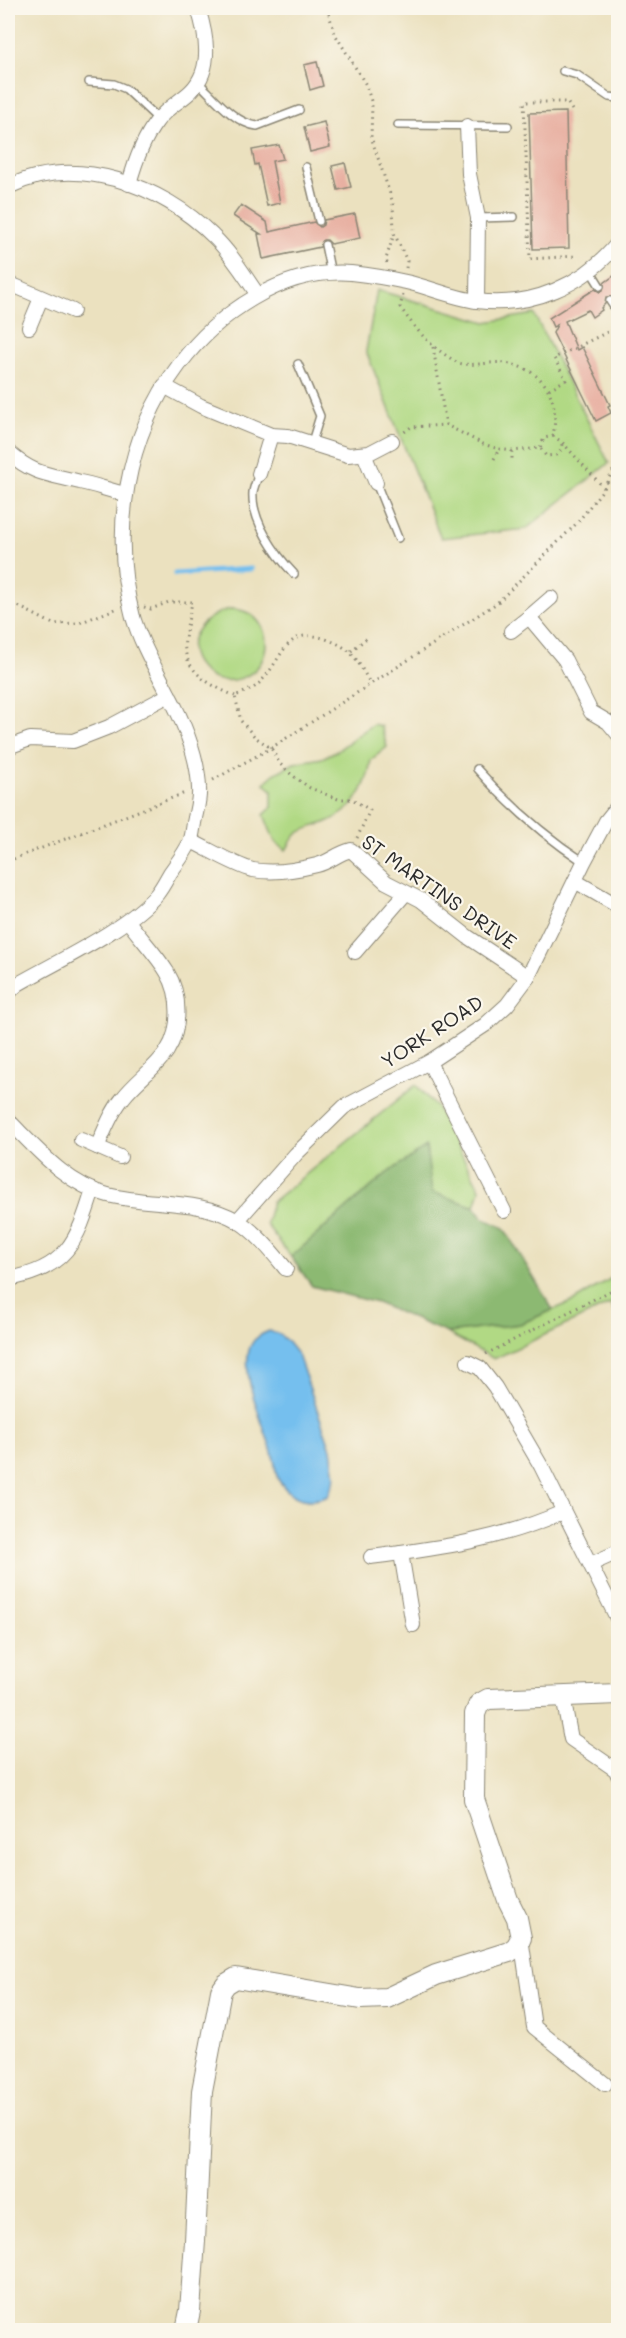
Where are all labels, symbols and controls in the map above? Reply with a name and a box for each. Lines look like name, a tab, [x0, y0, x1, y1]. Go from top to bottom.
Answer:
street label: ST MARTINS DRIVE	[357, 828, 522, 954]
street label: YORK ROAD	[376, 989, 487, 1074]

